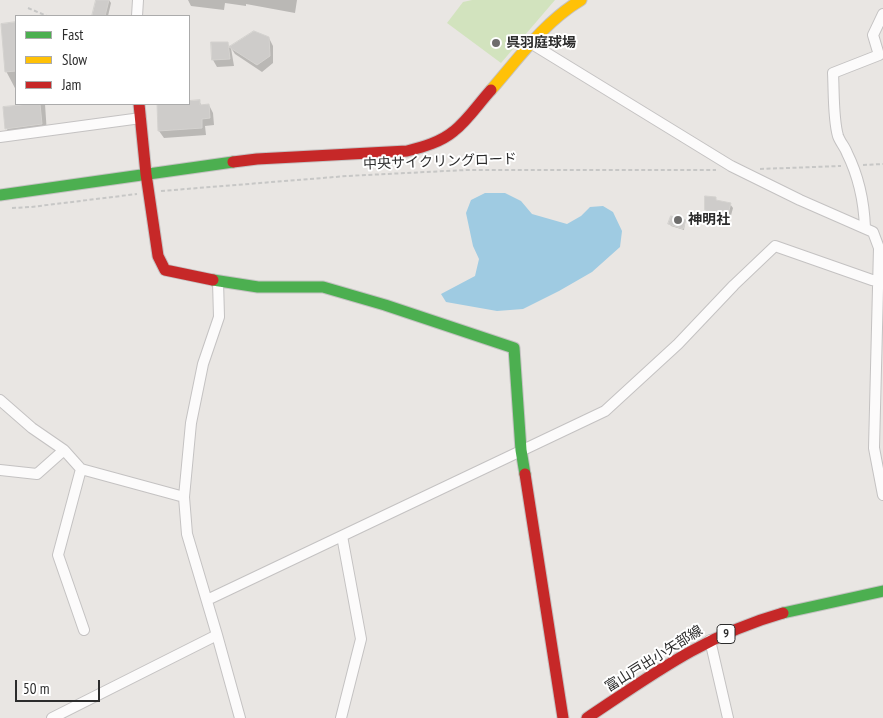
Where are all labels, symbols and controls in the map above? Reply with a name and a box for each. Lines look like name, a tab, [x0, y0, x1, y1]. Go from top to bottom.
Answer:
legend	[15, 15, 190, 105]
text: Fast	[62, 25, 83, 44]
place label: 呉羽庭球場	[506, 35, 576, 51]
marker: 呉羽庭球場	[490, 37, 502, 49]
text: Slow	[62, 50, 87, 69]
text: Jam	[62, 75, 81, 94]
street label: 中央サイクリングロード	[363, 151, 517, 173]
place label: 神明社	[688, 212, 730, 228]
marker: 神明社	[672, 214, 684, 226]
street label: 富山戸出小矢部線	[602, 622, 706, 696]
road number: 9	[717, 624, 735, 644]
scale bar	[18, 670, 102, 702]
text: 50 m	[23, 679, 49, 698]

